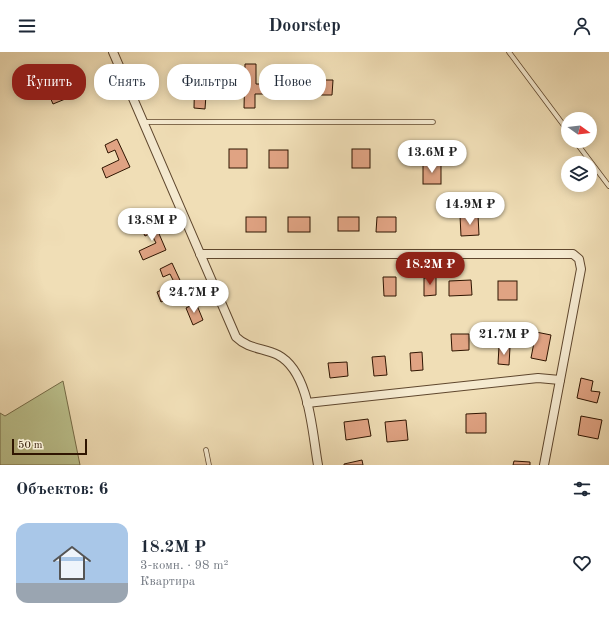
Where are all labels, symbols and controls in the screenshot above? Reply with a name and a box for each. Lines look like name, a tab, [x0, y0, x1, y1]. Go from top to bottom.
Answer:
icon: menu	[16, 15, 38, 37]
icon: person	[571, 15, 593, 37]
text: Doorstep	[268, 17, 341, 35]
chip: Купить	[12, 64, 86, 100]
chip: Снять	[94, 64, 159, 100]
chip: Фильтры	[167, 64, 251, 100]
chip: Новое	[259, 64, 326, 100]
north arrow	[561, 112, 597, 148]
map controls	[561, 112, 597, 192]
pin: 13.6M ₽	[395, 140, 469, 174]
text: 13.6M ₽	[407, 146, 457, 159]
button: layers	[561, 156, 597, 192]
pin: 14.9M ₽	[433, 192, 507, 226]
text: 14.9M ₽	[445, 198, 495, 211]
pin: 13.8M ₽	[115, 208, 189, 242]
text: 13.8M ₽	[127, 214, 177, 227]
pin: 18.2M ₽	[393, 252, 467, 286]
text: 18.2M ₽	[405, 258, 455, 271]
pin: 24.7M ₽	[157, 280, 231, 314]
text: 24.7M ₽	[169, 286, 219, 299]
pin: 21.7M ₽	[467, 322, 541, 356]
text: 21.7M ₽	[479, 328, 529, 341]
scale bar	[12, 437, 87, 456]
text: 50 m	[18, 440, 43, 451]
icon: filters	[571, 478, 593, 500]
text: Объектов: 6	[16, 481, 108, 498]
icon: home	[48, 539, 96, 587]
text: 18.2M ₽	[140, 539, 206, 556]
icon: heart	[571, 552, 593, 574]
text: 3-комн. · 98 m²	[140, 559, 228, 572]
text: Квартира	[140, 575, 195, 588]

